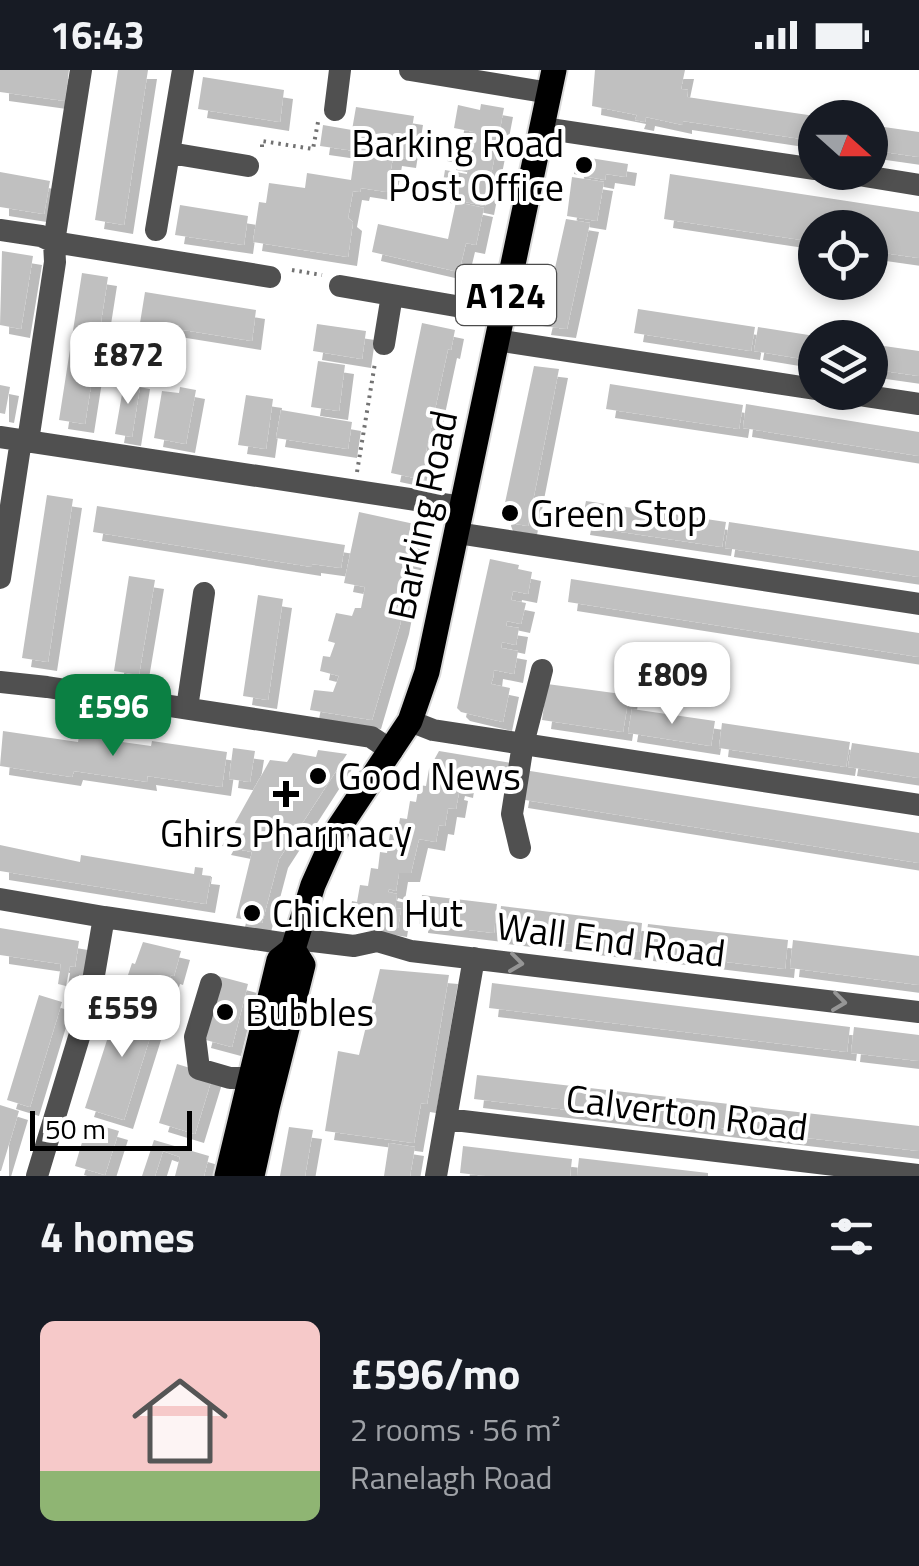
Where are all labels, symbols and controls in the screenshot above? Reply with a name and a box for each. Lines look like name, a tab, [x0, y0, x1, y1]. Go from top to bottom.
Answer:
text: 16:43	[50, 6, 145, 64]
north arrow	[798, 100, 888, 190]
map controls	[798, 100, 888, 410]
place label: Barking Road Post Office	[351, 114, 564, 216]
marker: Barking Road Post Office	[573, 154, 595, 176]
button: locate	[798, 210, 888, 300]
road number: A124	[456, 265, 556, 325]
button: layers	[798, 320, 888, 410]
pin: £872	[69, 322, 187, 407]
text: £872	[92, 330, 164, 378]
street label: Barking Road	[372, 405, 472, 625]
place label: Green Stop	[530, 484, 707, 542]
marker: Green Stop	[499, 502, 521, 524]
pin: £809	[613, 642, 731, 727]
text: £809	[636, 650, 708, 698]
pin: £596	[54, 674, 172, 759]
text: £596	[77, 682, 149, 730]
place label: Good News	[338, 747, 521, 805]
marker: Good News	[307, 765, 329, 787]
marker: Ghirs Pharmacy	[275, 783, 297, 805]
place label: Ghirs Pharmacy	[160, 804, 412, 862]
place label: Chicken Hut	[272, 884, 463, 942]
street label: Wall End Road	[493, 896, 729, 982]
marker: Chicken Hut	[241, 902, 263, 924]
one-way arrow	[509, 952, 525, 973]
pin: £559	[63, 975, 181, 1060]
text: £559	[86, 983, 158, 1031]
place label: Bubbles	[245, 983, 374, 1041]
one-way arrow	[831, 991, 847, 1012]
marker: Bubbles	[214, 1001, 236, 1023]
street label: Calverton Road	[563, 1068, 811, 1156]
scale bar	[30, 1106, 192, 1150]
text: 50 m	[45, 1107, 106, 1150]
text: 4 homes	[40, 1204, 195, 1268]
icon: filters	[824, 1209, 879, 1264]
text: £596/mo	[350, 1341, 520, 1405]
icon: home	[120, 1361, 240, 1481]
text: 2 rooms · 56 m²	[350, 1405, 561, 1453]
text: Ranelagh Road	[350, 1453, 552, 1501]

